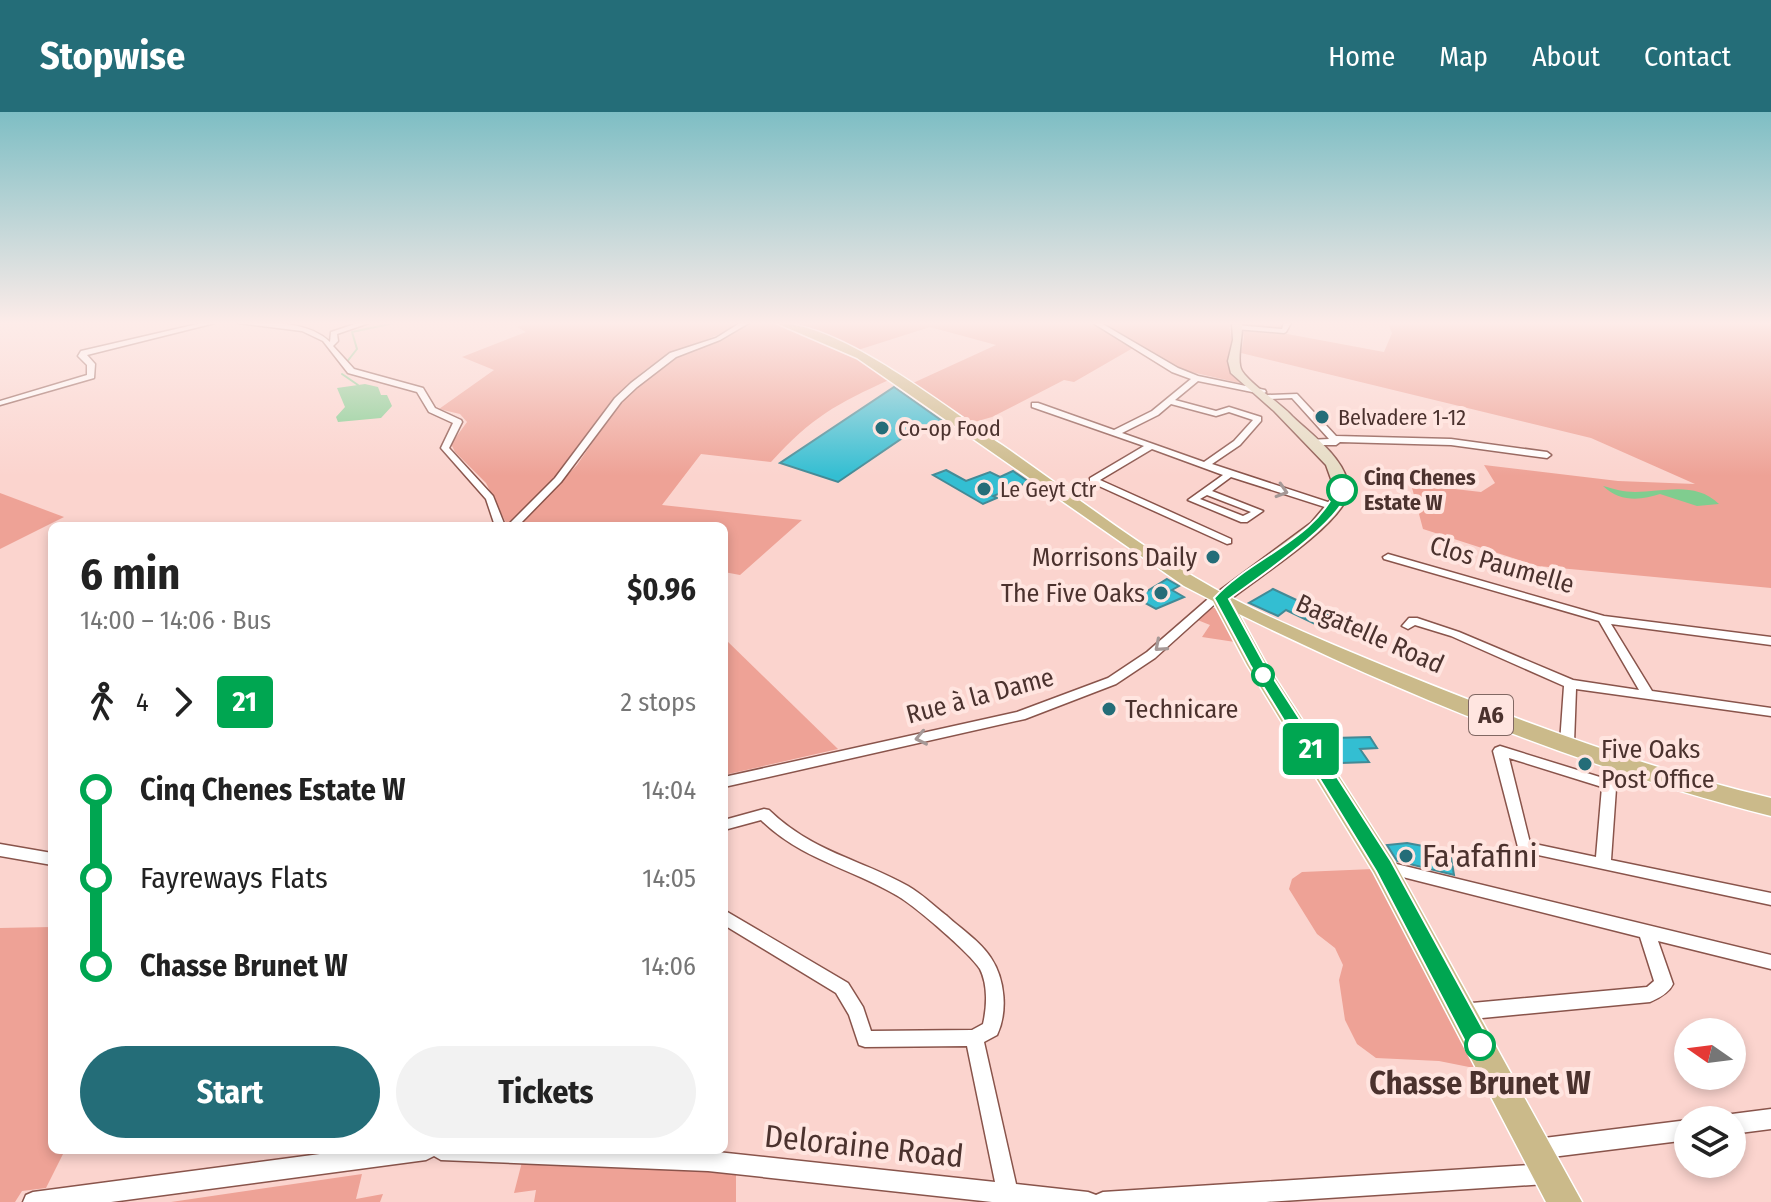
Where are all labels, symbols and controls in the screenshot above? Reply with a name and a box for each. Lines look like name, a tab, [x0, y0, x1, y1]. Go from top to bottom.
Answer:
text: Stopwise	[40, 33, 185, 79]
text: Home	[1328, 40, 1395, 73]
text: Map	[1439, 40, 1488, 73]
text: About	[1532, 40, 1600, 73]
text: Contact	[1644, 40, 1731, 73]
place label: Belvadere 1-12	[1338, 404, 1466, 431]
marker: Belvadere 1-12	[1313, 408, 1331, 426]
place label: Co-op Food	[898, 415, 1001, 442]
marker: Co-op Food	[873, 419, 891, 437]
place label: Cinq Chenes Estate W	[1364, 464, 1476, 516]
marker: Cinq Chenes Estate W	[1327, 475, 1357, 505]
place label: Le Geyt Ctr	[1000, 476, 1097, 503]
marker: Le Geyt Ctr	[975, 480, 993, 498]
one-way arrow	[1274, 481, 1288, 497]
street label: Clos Paumelle	[1426, 530, 1578, 600]
place label: Morrisons Daily	[1032, 542, 1197, 573]
text: 6 min	[80, 548, 180, 601]
marker: Morrisons Daily	[1204, 548, 1222, 566]
text: $0.96	[627, 572, 696, 608]
place label: The Five Oaks	[1001, 578, 1145, 609]
marker: The Five Oaks	[1152, 584, 1170, 602]
street label: Bagatelle Road	[1291, 588, 1449, 680]
text: 14:00 – 14:06 · Bus	[80, 605, 271, 636]
one-way arrow	[1155, 636, 1170, 651]
street label: Rue à la Dame	[903, 661, 1057, 731]
unlabelled marker	[1252, 664, 1274, 686]
icon: walk	[80, 680, 124, 724]
icon: forward	[161, 680, 205, 724]
text: 21	[233, 685, 257, 718]
text: 4	[136, 687, 149, 718]
text: 2 stops	[621, 687, 696, 718]
place label: Technicare	[1125, 694, 1238, 725]
road number: A6	[1469, 695, 1513, 735]
marker: Technicare	[1100, 700, 1118, 718]
line badge: 21	[1275, 723, 1347, 775]
one-way arrow	[914, 729, 928, 746]
text: 21	[1299, 732, 1323, 765]
place label: Five Oaks Post Office	[1601, 734, 1715, 795]
marker: Five Oaks Post Office	[1576, 755, 1594, 773]
text: Cinq Chenes Estate W	[140, 772, 405, 808]
text: 14:04	[642, 775, 696, 806]
place label: Fa'afafini	[1422, 837, 1538, 875]
marker: Fa'afafini	[1397, 847, 1415, 865]
text: Fayreways Flats	[140, 860, 328, 896]
text: 14:05	[642, 863, 696, 894]
text: Chasse Brunet W	[140, 948, 348, 984]
text: 14:06	[641, 951, 696, 982]
north arrow	[1674, 1018, 1746, 1090]
map controls	[1674, 1018, 1746, 1178]
marker: Chasse Brunet W	[1465, 1030, 1495, 1060]
button: Start	[80, 1046, 380, 1138]
button: Tickets	[396, 1046, 696, 1138]
place label: Chasse Brunet W	[1369, 1064, 1591, 1102]
button: layers	[1674, 1106, 1746, 1178]
street label: Deloraine Road	[763, 1117, 965, 1175]

